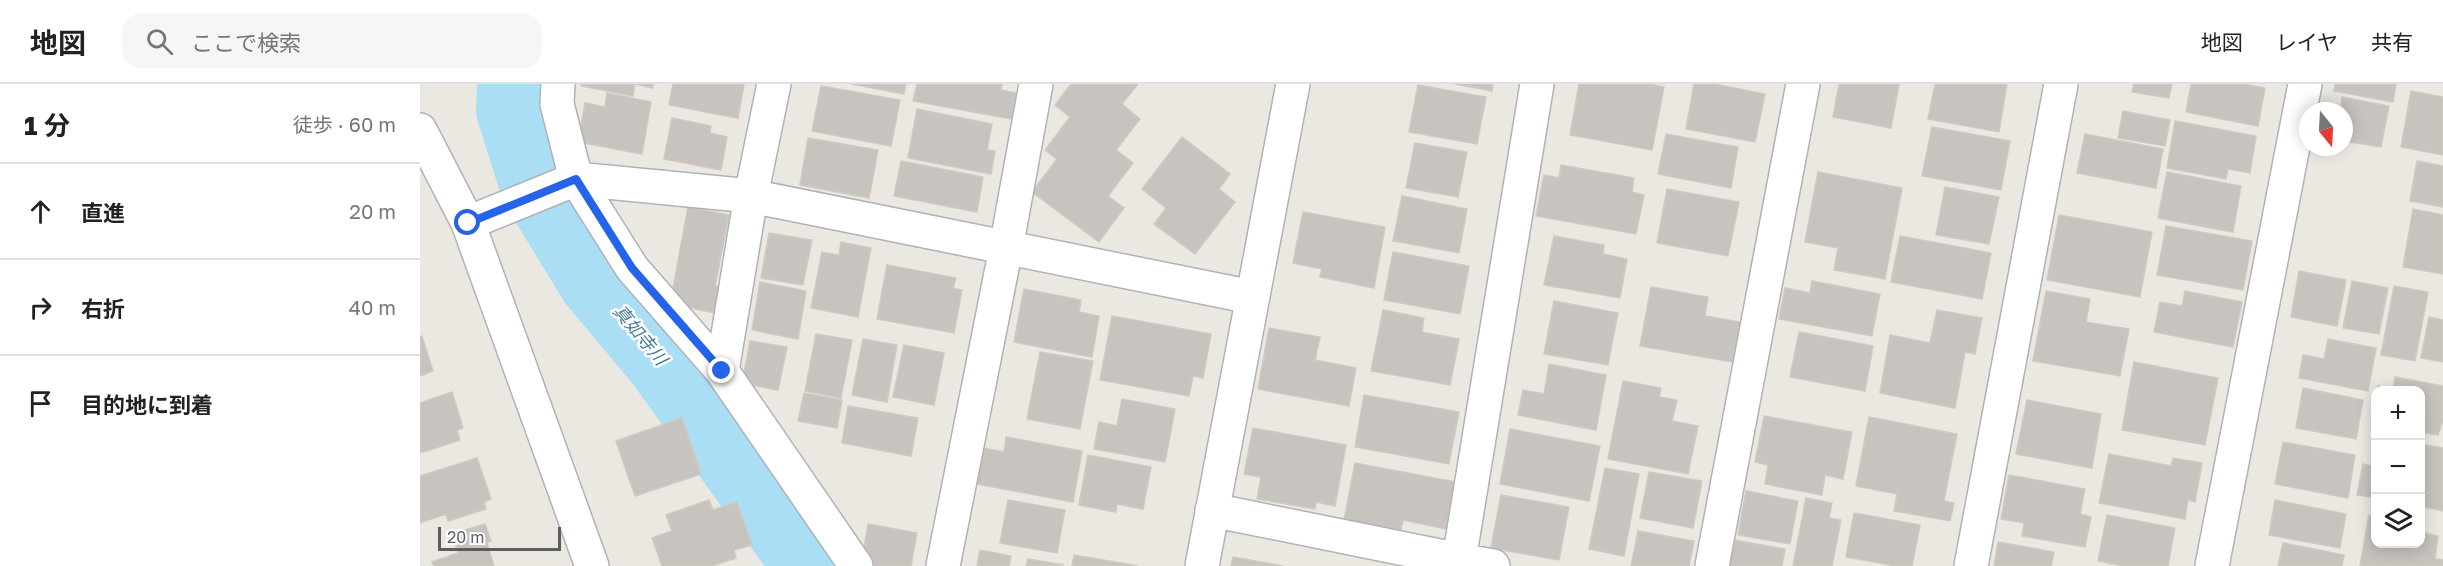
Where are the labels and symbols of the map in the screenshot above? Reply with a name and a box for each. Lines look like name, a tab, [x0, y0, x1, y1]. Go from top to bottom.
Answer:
north arrow	[2299, 102, 2353, 156]
route start	[454, 209, 480, 235]
water label: 真如寺川	[609, 300, 674, 371]
route end	[708, 357, 734, 383]
scale bar	[438, 524, 561, 552]

